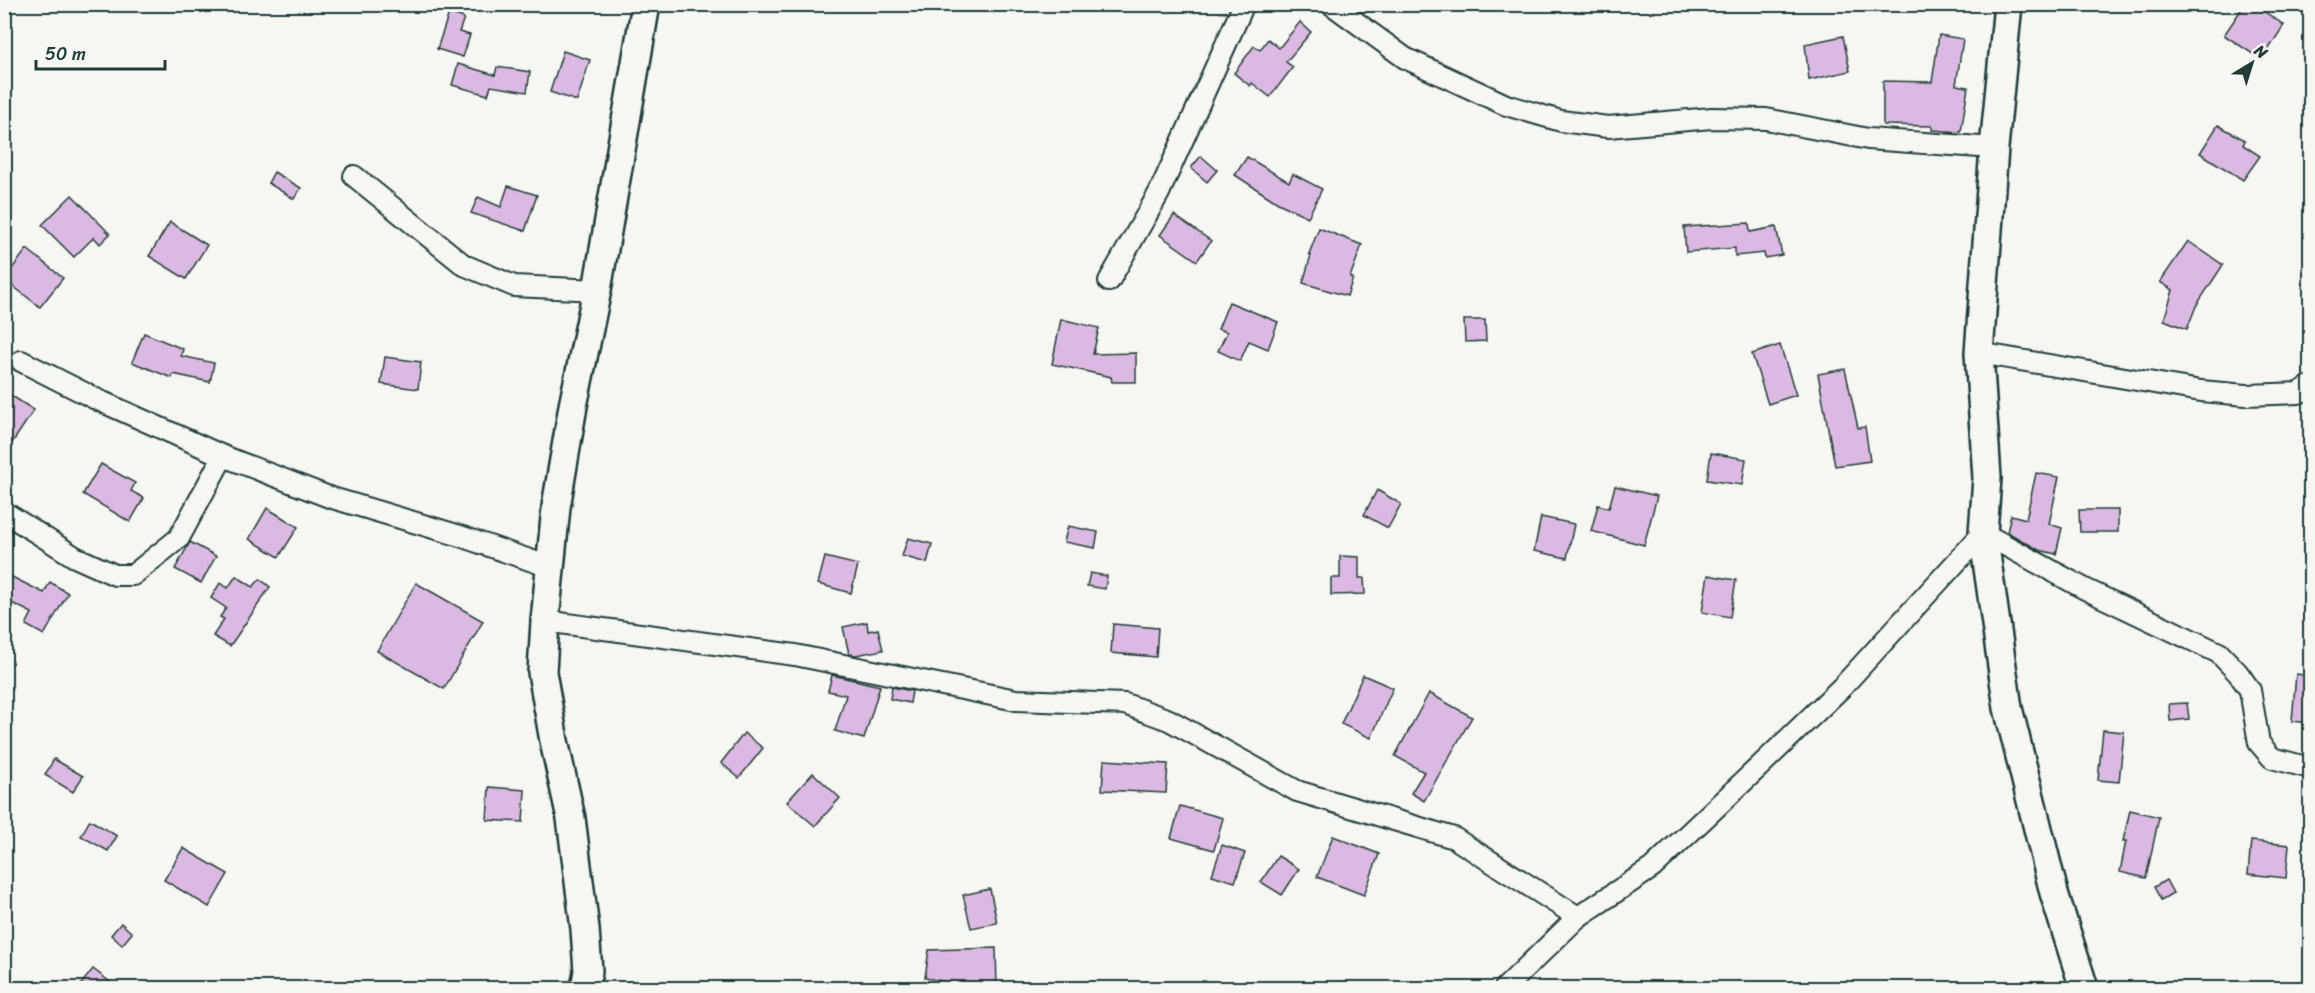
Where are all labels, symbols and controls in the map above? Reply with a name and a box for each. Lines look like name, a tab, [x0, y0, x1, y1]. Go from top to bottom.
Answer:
scale bar	[36, 33, 165, 71]
north arrow	[2222, 33, 2282, 93]
text: N	[2247, 36, 2275, 67]
text: 50 m	[45, 38, 86, 70]

